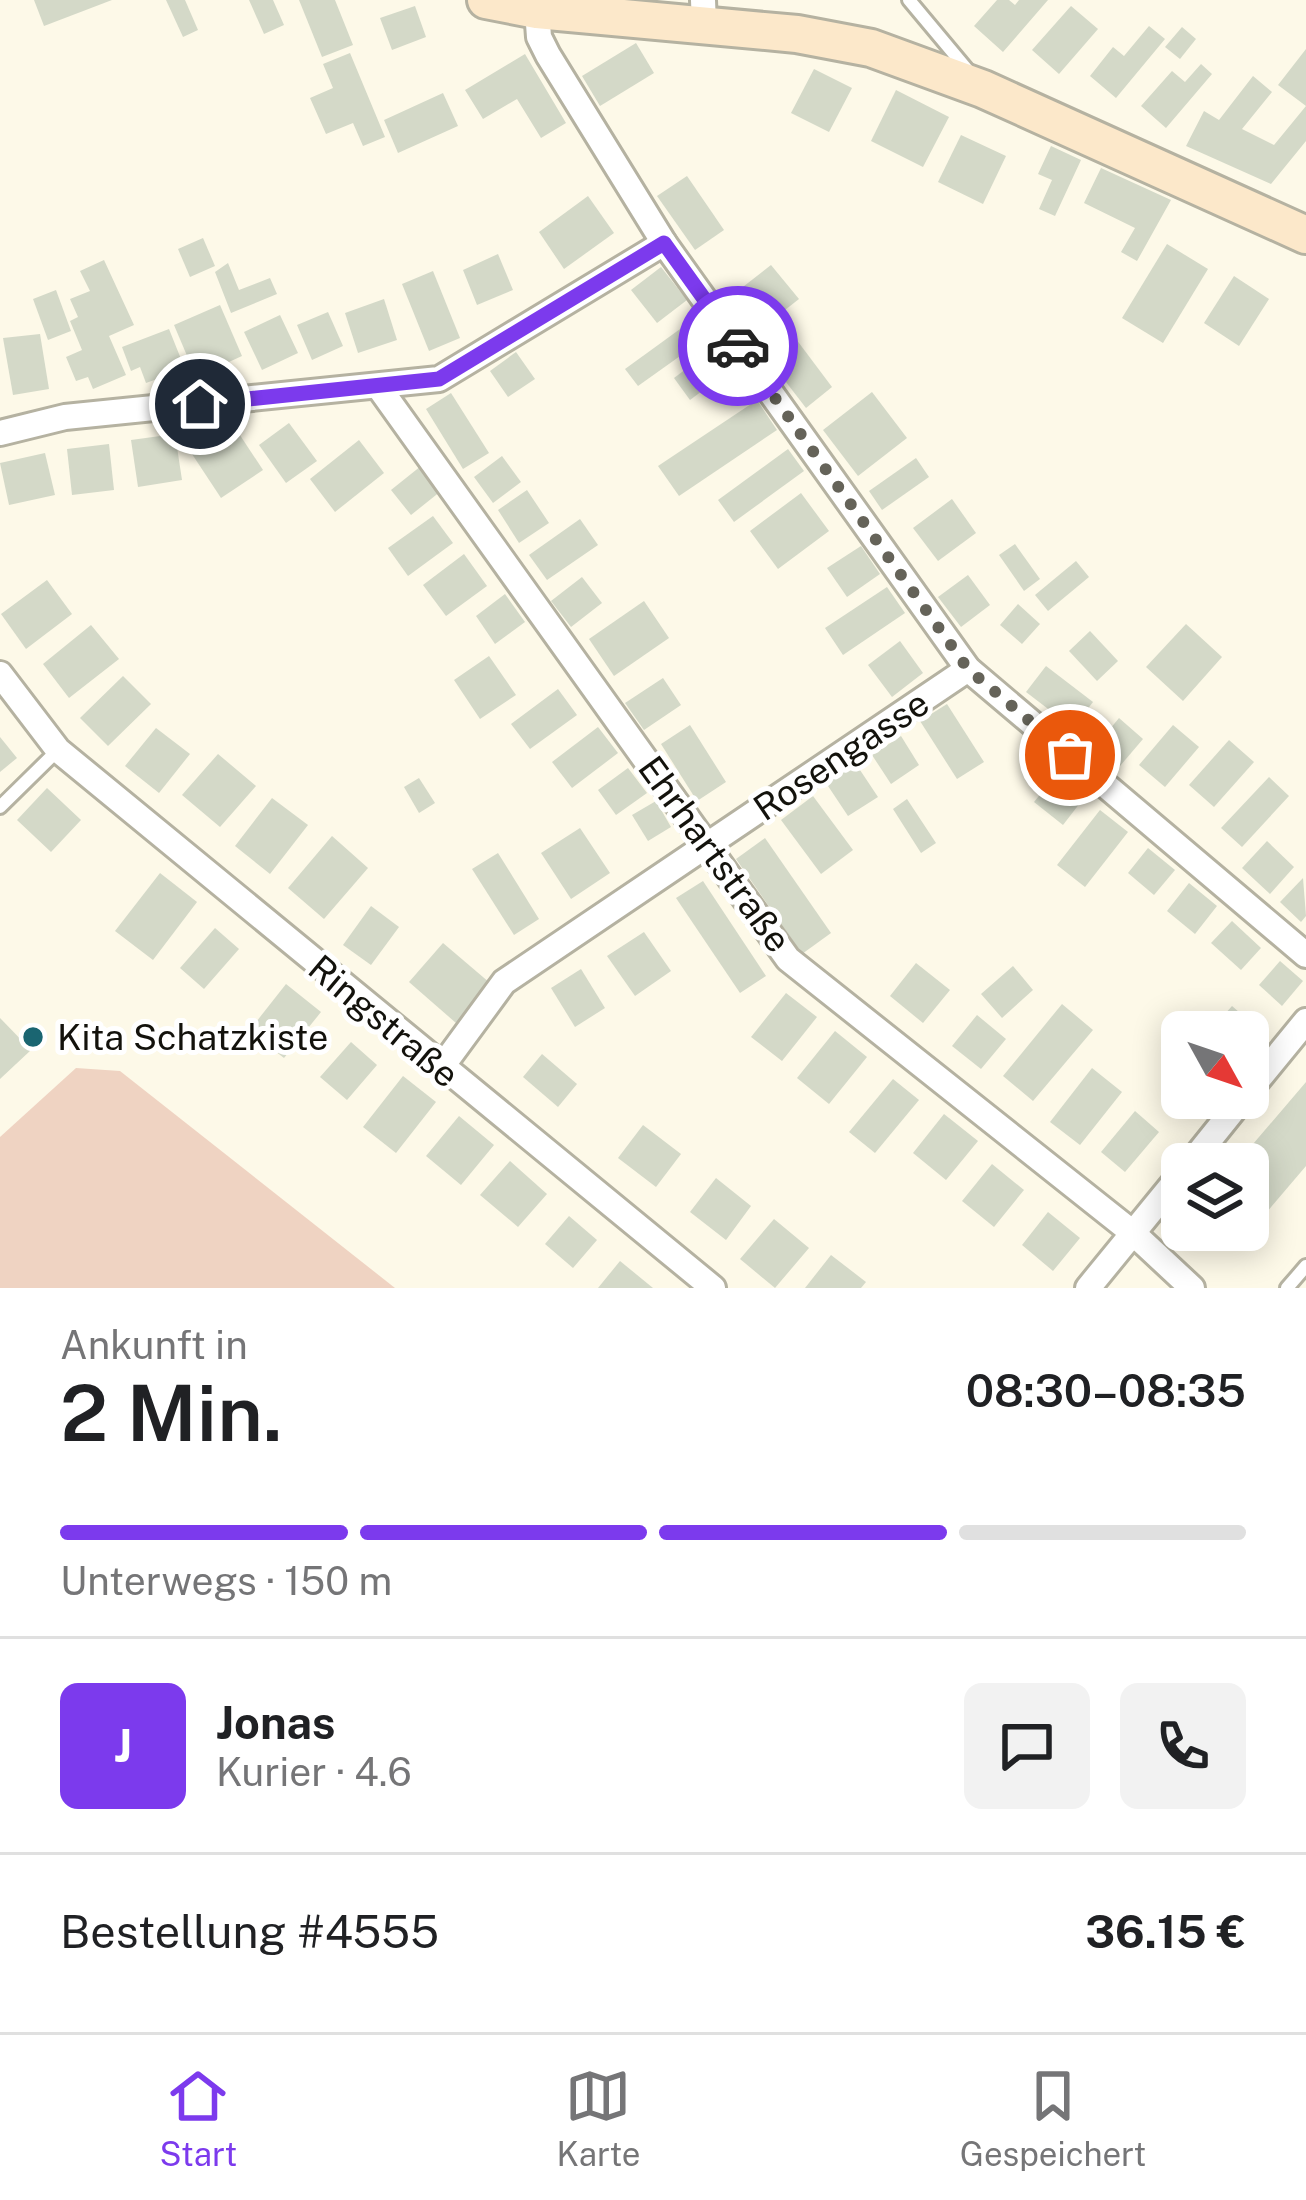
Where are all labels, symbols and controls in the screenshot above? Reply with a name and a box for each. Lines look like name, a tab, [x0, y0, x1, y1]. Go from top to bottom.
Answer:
courier	[678, 286, 798, 406]
icon: car	[705, 313, 771, 379]
pin	[149, 353, 251, 455]
icon: home	[167, 371, 233, 437]
street label: Rosengasse	[746, 681, 936, 829]
pin	[1019, 704, 1121, 806]
icon: bag	[1037, 722, 1103, 788]
street label: Ehrhartstraße	[630, 748, 800, 960]
street label: Ringstraße	[301, 946, 467, 1096]
north arrow	[1161, 1011, 1269, 1119]
map controls	[1161, 1011, 1269, 1251]
place label: Kita Schatzkiste	[57, 1016, 328, 1058]
marker: Kita Schatzkiste	[20, 1024, 46, 1050]
button: layers	[1161, 1143, 1269, 1251]
text: Ankunft in	[60, 1322, 248, 1368]
text: 08:30–08:35	[966, 1364, 1246, 1417]
text: 2 Min.	[60, 1367, 282, 1459]
text: Unterwegs · 150 m	[60, 1558, 392, 1604]
button: chat	[964, 1683, 1090, 1809]
button: phone	[1120, 1683, 1246, 1809]
text: Jonas	[216, 1696, 336, 1749]
text: J	[114, 1719, 132, 1772]
text: Kurier · 4.6	[216, 1749, 412, 1795]
text: Bestellung #4555	[60, 1905, 439, 1958]
text: 36.15 €	[1085, 1905, 1246, 1958]
tab: Start	[160, 2063, 237, 2173]
tab: Karte	[557, 2063, 640, 2173]
tab: Gespeichert	[960, 2063, 1146, 2173]

